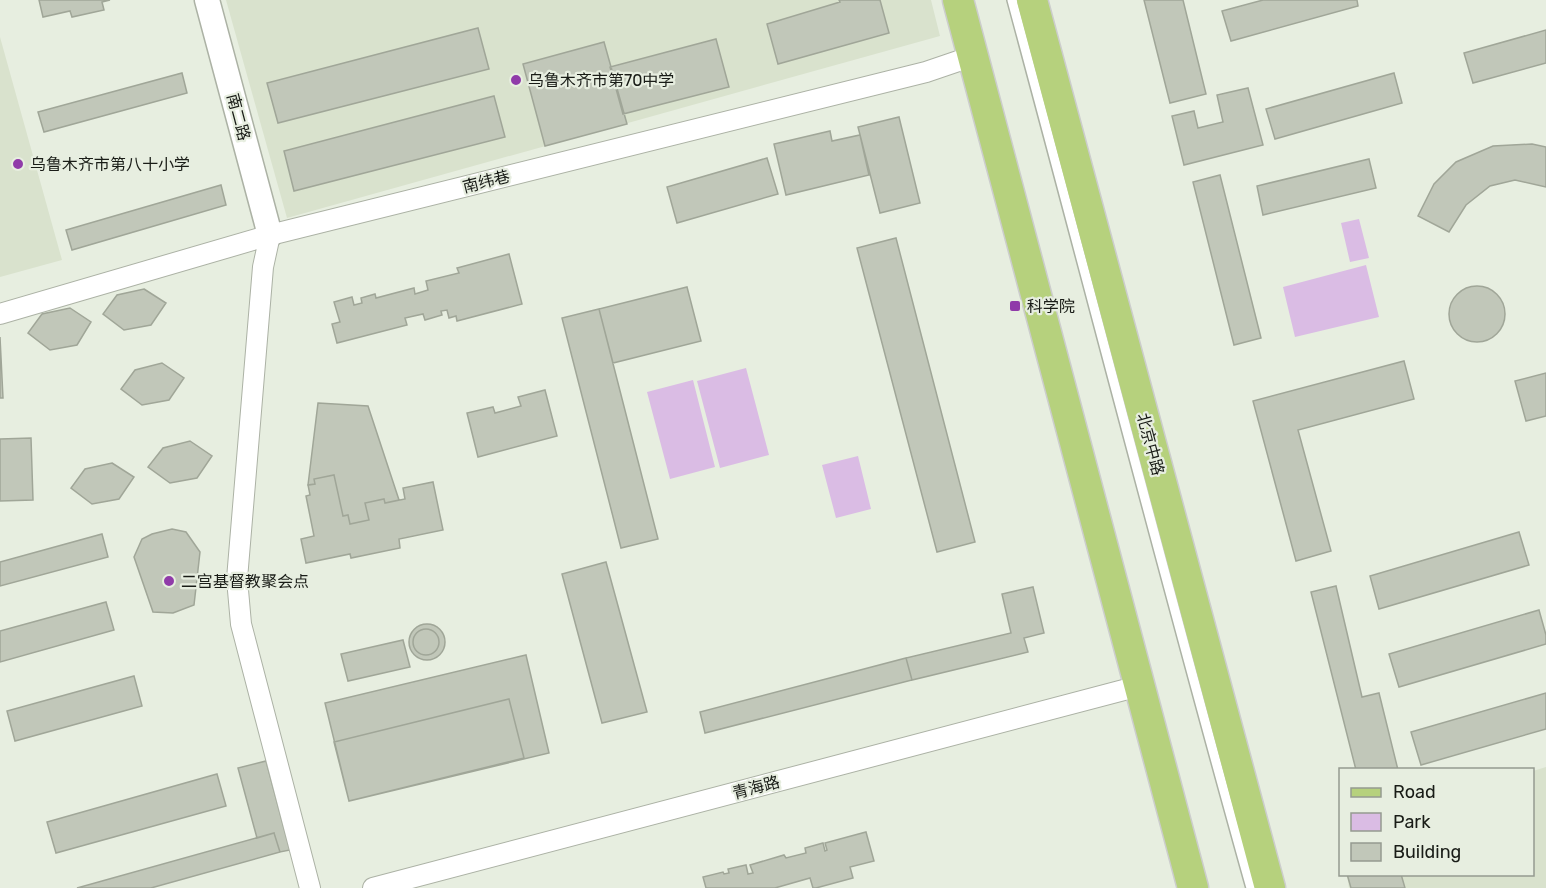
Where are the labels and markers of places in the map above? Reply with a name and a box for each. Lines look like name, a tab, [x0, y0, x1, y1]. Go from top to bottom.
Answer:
place label: 乌鲁木齐市第70中学	[528, 71, 674, 90]
marker: 乌鲁木齐市第70中学	[509, 73, 523, 87]
place label: 乌鲁木齐市第八十小学	[30, 155, 190, 174]
marker: 乌鲁木齐市第八十小学	[11, 157, 25, 171]
place label: 科学院	[1027, 297, 1075, 316]
marker: 科学院	[1008, 299, 1022, 313]
place label: 二宫基督教聚会点	[181, 572, 309, 591]
marker: 二宫基督教聚会点	[162, 574, 176, 588]

